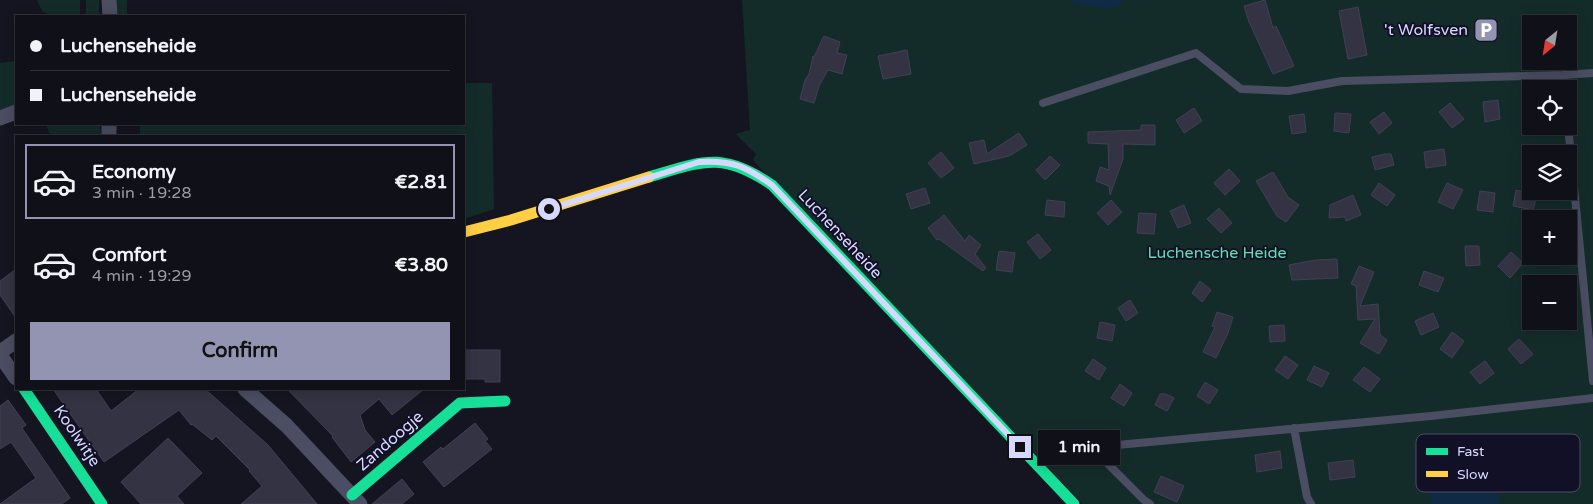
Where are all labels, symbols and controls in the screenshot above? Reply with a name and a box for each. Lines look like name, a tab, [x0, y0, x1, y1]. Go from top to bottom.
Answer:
north arrow	[1522, 15, 1578, 70]
map controls	[1522, 15, 1577, 330]
parking icon: 't Wolfsven	[1473, 17, 1499, 43]
place label: 't Wolfsven	[1384, 20, 1468, 40]
text: Luchenseheide	[60, 35, 196, 57]
button: locate	[1522, 80, 1577, 135]
text: Luchenseheide	[60, 84, 196, 106]
button: layers	[1522, 145, 1577, 200]
icon: car	[32, 159, 77, 204]
text: Economy	[92, 161, 176, 183]
text: €2.81	[394, 171, 448, 193]
text: 3 min · 19:28	[92, 183, 191, 203]
street label: Luchenseheide	[794, 185, 886, 283]
route start	[538, 198, 560, 220]
button: +	[1522, 210, 1577, 265]
icon: car	[32, 242, 77, 287]
park label: Luchensche Heide	[1147, 243, 1287, 263]
text: Comfort	[92, 244, 166, 266]
text: €3.80	[394, 254, 448, 276]
text: 4 min · 19:29	[92, 266, 191, 286]
button: −	[1522, 275, 1577, 330]
button: Confirm	[30, 322, 450, 380]
street label: Koolwitje	[49, 401, 105, 471]
street label: Zandoogje	[353, 407, 427, 475]
callout: 1 min	[1038, 430, 1120, 464]
legend	[1416, 434, 1580, 492]
route end	[1009, 436, 1031, 458]
text: 1 min	[1058, 437, 1100, 457]
text: Fast	[1457, 443, 1485, 460]
text: Slow	[1457, 466, 1489, 483]

